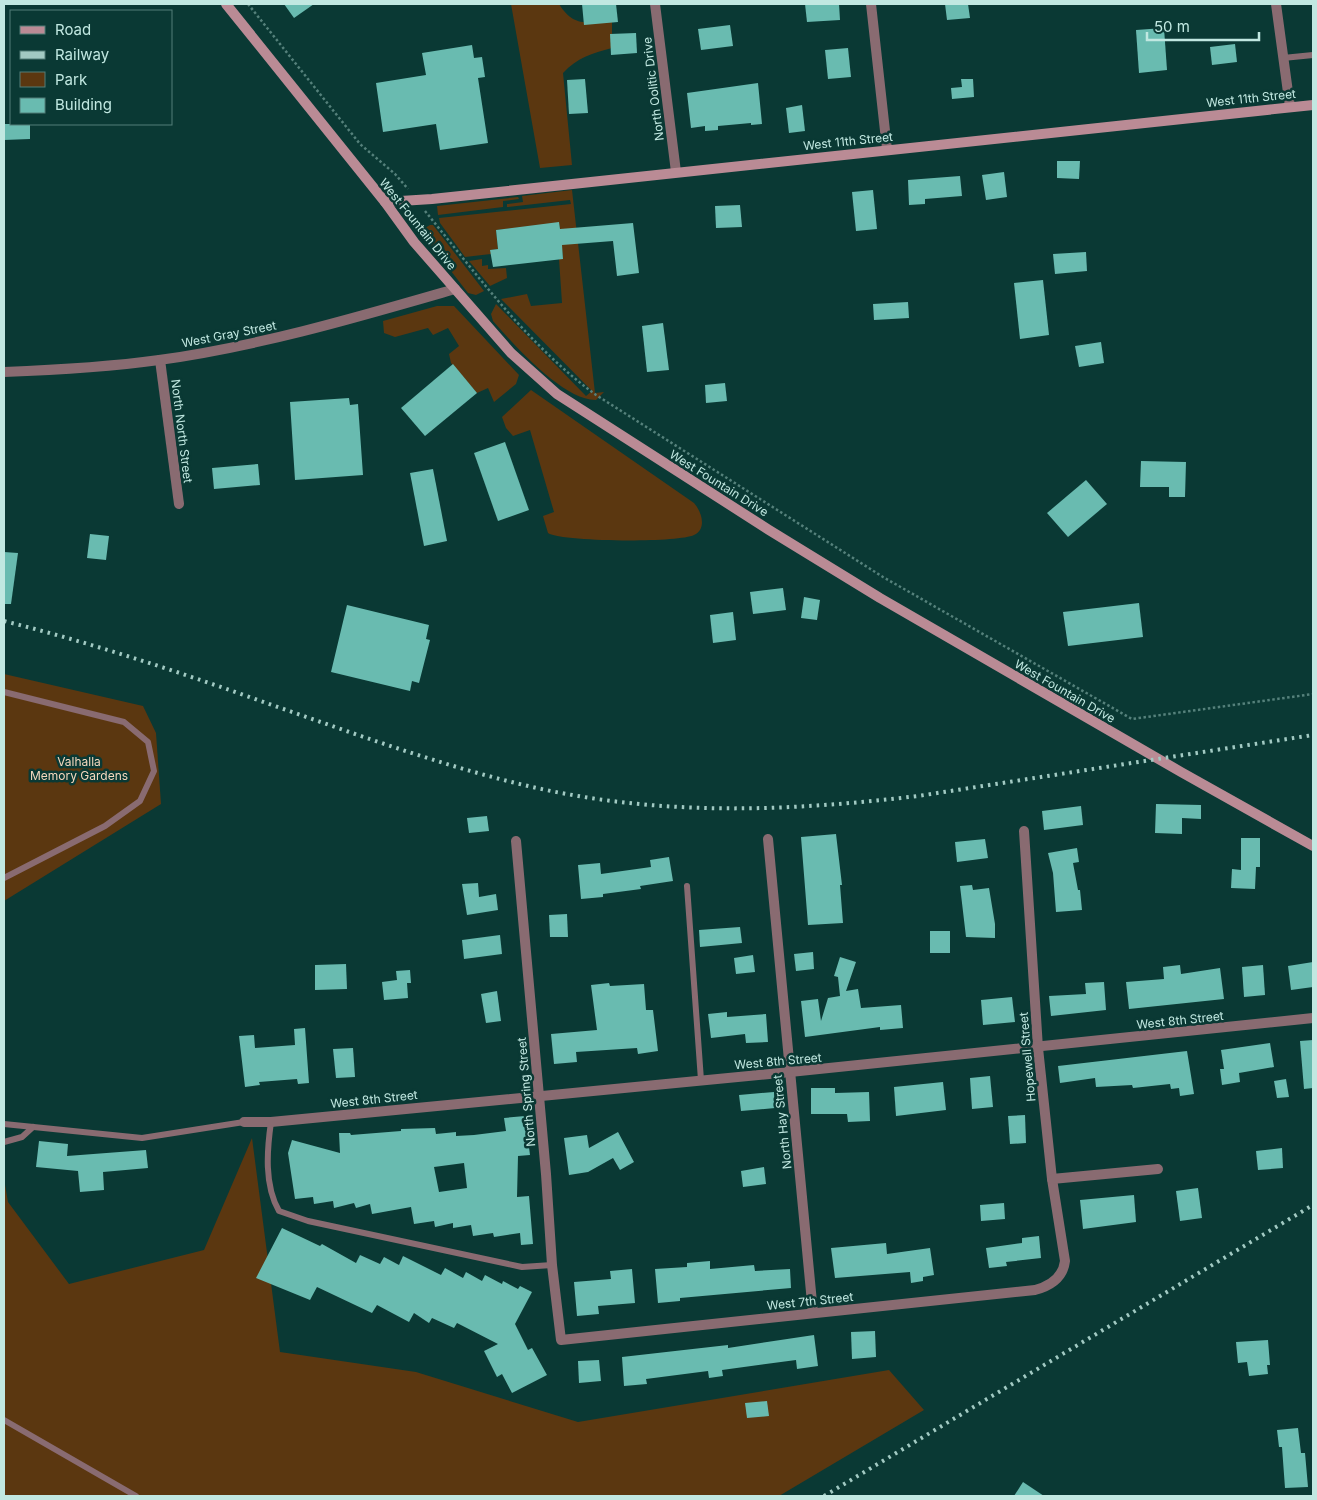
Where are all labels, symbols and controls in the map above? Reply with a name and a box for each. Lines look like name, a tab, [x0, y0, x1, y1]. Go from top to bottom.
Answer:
legend	[10, 10, 172, 125]
scale bar	[1147, 10, 1260, 42]
text: 50 m	[1154, 17, 1190, 36]
text: Road	[55, 20, 91, 39]
street label: North Oolitic Drive	[639, 36, 667, 142]
text: Railway	[55, 45, 110, 64]
text: Park	[55, 70, 88, 89]
street label: West 11th Street	[1205, 86, 1297, 110]
text: Building	[55, 95, 112, 114]
street label: West 11th Street	[802, 129, 894, 153]
street label: West Fountain Drive	[376, 175, 460, 273]
street label: West Gray Street	[181, 317, 278, 351]
street label: North North Street	[168, 378, 196, 484]
street label: West Fountain Drive	[667, 447, 771, 519]
street label: West Fountain Drive	[1012, 656, 1118, 726]
park label: Valhalla Memory Gardens	[30, 754, 128, 783]
street label: West 8th Street	[1136, 1008, 1224, 1032]
street label: Hopewell Street	[1016, 1012, 1038, 1102]
street label: North Spring Street	[514, 1037, 538, 1147]
street label: West 8th Street	[734, 1050, 822, 1072]
street label: North Hay Street	[770, 1074, 794, 1170]
street label: West 8th Street	[330, 1087, 418, 1111]
street label: West 7th Street	[766, 1289, 854, 1313]

